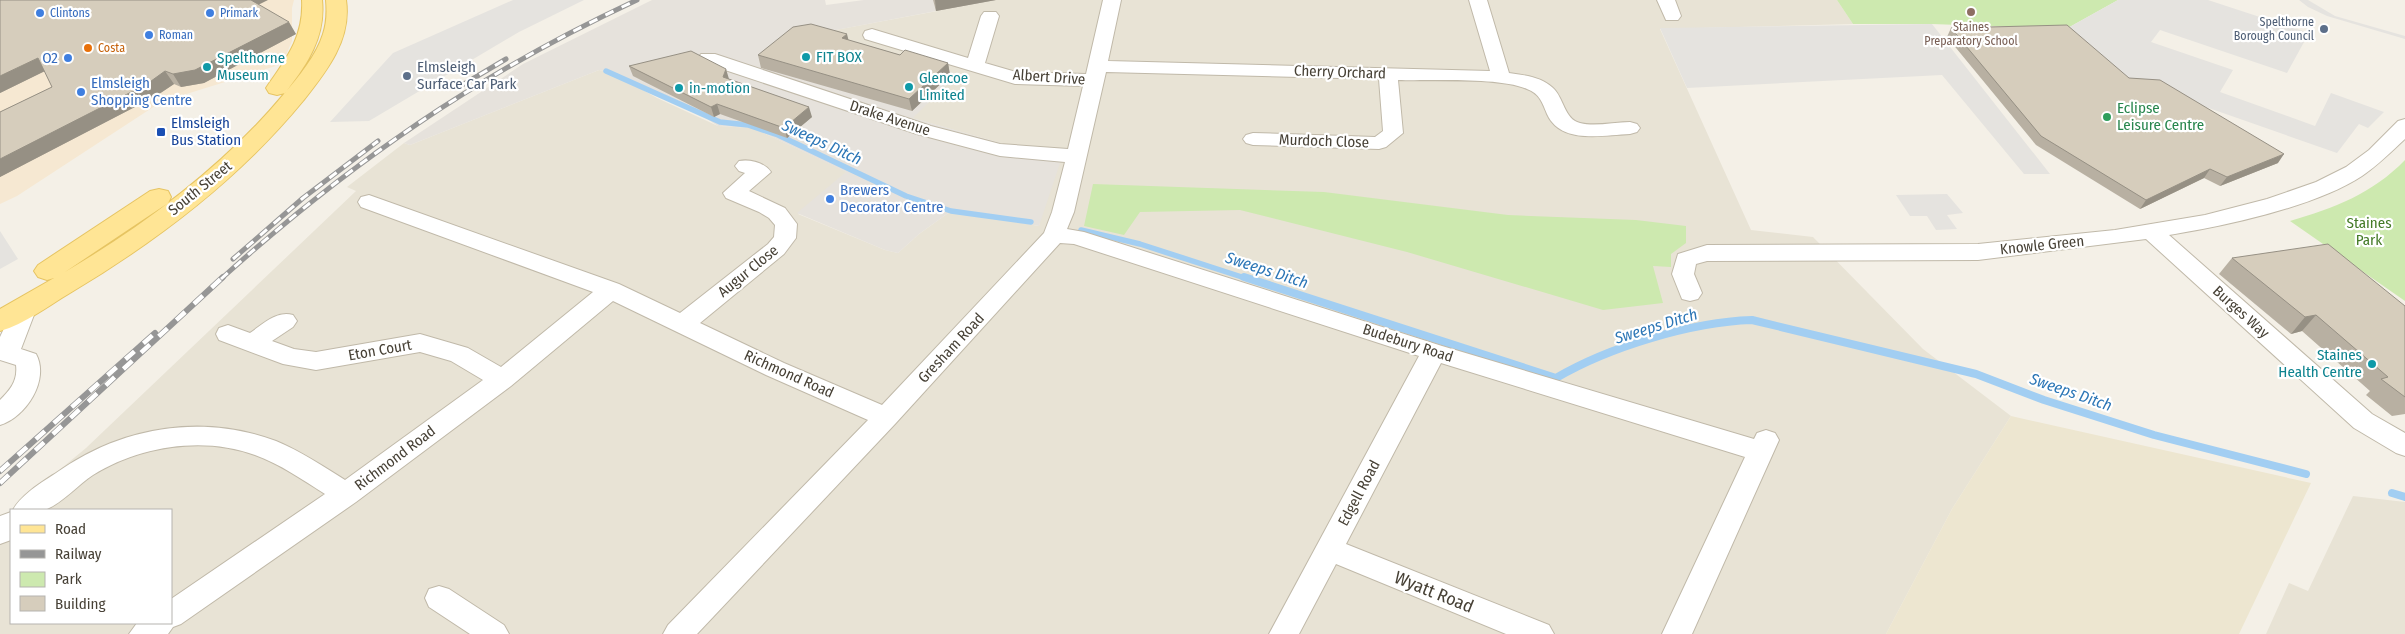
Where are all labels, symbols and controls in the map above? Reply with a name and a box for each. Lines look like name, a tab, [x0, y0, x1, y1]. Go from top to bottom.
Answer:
place label: Clintons	[50, 6, 90, 20]
place label: Primark	[220, 6, 259, 20]
marker: Staines Preparatory School	[1965, 6, 1977, 18]
marker: Clintons	[34, 7, 46, 19]
marker: Primark	[204, 7, 216, 19]
place label: Spelthorne Borough Council	[2234, 15, 2314, 43]
place label: Staines Preparatory School	[1924, 20, 2018, 48]
marker: Spelthorne Borough Council	[2318, 23, 2330, 35]
place label: Roman	[159, 28, 193, 42]
marker: Roman	[143, 29, 155, 41]
place label: Costa	[98, 41, 125, 55]
marker: Costa	[82, 42, 94, 54]
place label: FIT BOX	[816, 48, 862, 66]
place label: O2	[42, 49, 58, 67]
place label: Spelthorne Museum	[217, 49, 285, 84]
marker: FIT BOX	[800, 51, 812, 63]
marker: O2	[62, 52, 74, 64]
place label: Elmsleigh Surface Car Park	[417, 58, 516, 93]
marker: Spelthorne Museum	[201, 61, 213, 73]
street label: Cherry Orchard	[1294, 61, 1386, 83]
street label: Albert Drive	[1012, 65, 1086, 89]
place label: Glencoe Limited	[919, 69, 968, 104]
marker: Elmsleigh Surface Car Park	[401, 70, 413, 82]
place label: Elmsleigh Shopping Centre	[91, 74, 192, 109]
place label: in-motion	[689, 79, 750, 97]
marker: Glencoe Limited	[903, 81, 915, 93]
marker: in-motion	[673, 82, 685, 94]
marker: Elmsleigh Shopping Centre	[75, 86, 87, 98]
street label: Drake Avenue	[847, 97, 933, 139]
place label: Eclipse Leisure Centre	[2117, 99, 2204, 134]
marker: Eclipse Leisure Centre	[2101, 111, 2113, 123]
place label: Elmsleigh Bus Station	[171, 114, 241, 149]
water label: Sweeps Ditch	[778, 115, 865, 169]
marker: Elmsleigh Bus Station	[155, 126, 167, 138]
street label: Murdoch Close	[1279, 130, 1369, 152]
street label: South Street	[165, 157, 235, 219]
place label: Brewers Decorator Centre	[840, 181, 943, 216]
marker: Brewers Decorator Centre	[824, 193, 836, 205]
park label: Staines Park	[2346, 214, 2392, 249]
street label: Knowle Green	[1999, 232, 2085, 258]
street label: Augur Close	[714, 241, 782, 301]
water label: Sweeps Ditch	[1222, 247, 1311, 292]
street label: Burges Way	[2209, 282, 2273, 342]
water label: Sweeps Ditch	[1611, 304, 1700, 348]
street label: Gresham Road	[914, 309, 988, 387]
street label: Budebury Road	[1361, 320, 1455, 366]
street label: Eton Court	[347, 336, 413, 364]
street label: Richmond Road	[741, 346, 837, 402]
place label: Staines Health Centre	[2278, 346, 2362, 381]
marker: Staines Health Centre	[2366, 358, 2378, 370]
water label: Sweeps Ditch	[2026, 369, 2115, 415]
street label: Richmond Road	[351, 422, 439, 494]
street label: Edgell Road	[1334, 457, 1384, 529]
legend	[10, 509, 172, 624]
text: Road	[55, 520, 86, 538]
text: Railway	[55, 545, 102, 563]
street label: Wyatt Road	[1391, 566, 1477, 618]
text: Park	[55, 570, 82, 588]
text: Building	[55, 595, 106, 613]

